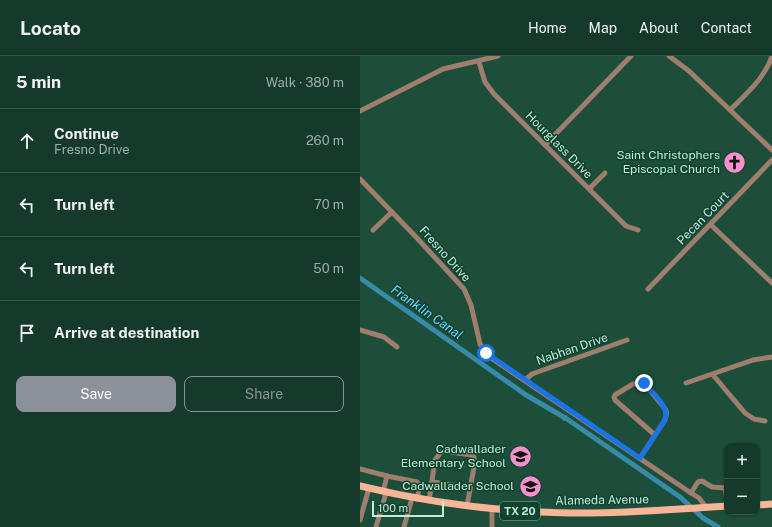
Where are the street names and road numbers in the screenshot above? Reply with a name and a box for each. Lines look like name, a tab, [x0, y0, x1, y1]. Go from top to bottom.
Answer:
street label: Hourglass Drive	[523, 109, 595, 181]
street label: Pecan Court	[674, 188, 732, 247]
street label: Fresno Drive	[416, 223, 474, 285]
street label: Nabhan Drive	[534, 330, 610, 368]
street label: Alameda Avenue	[555, 492, 649, 508]
road number: TX 20	[500, 502, 540, 520]

